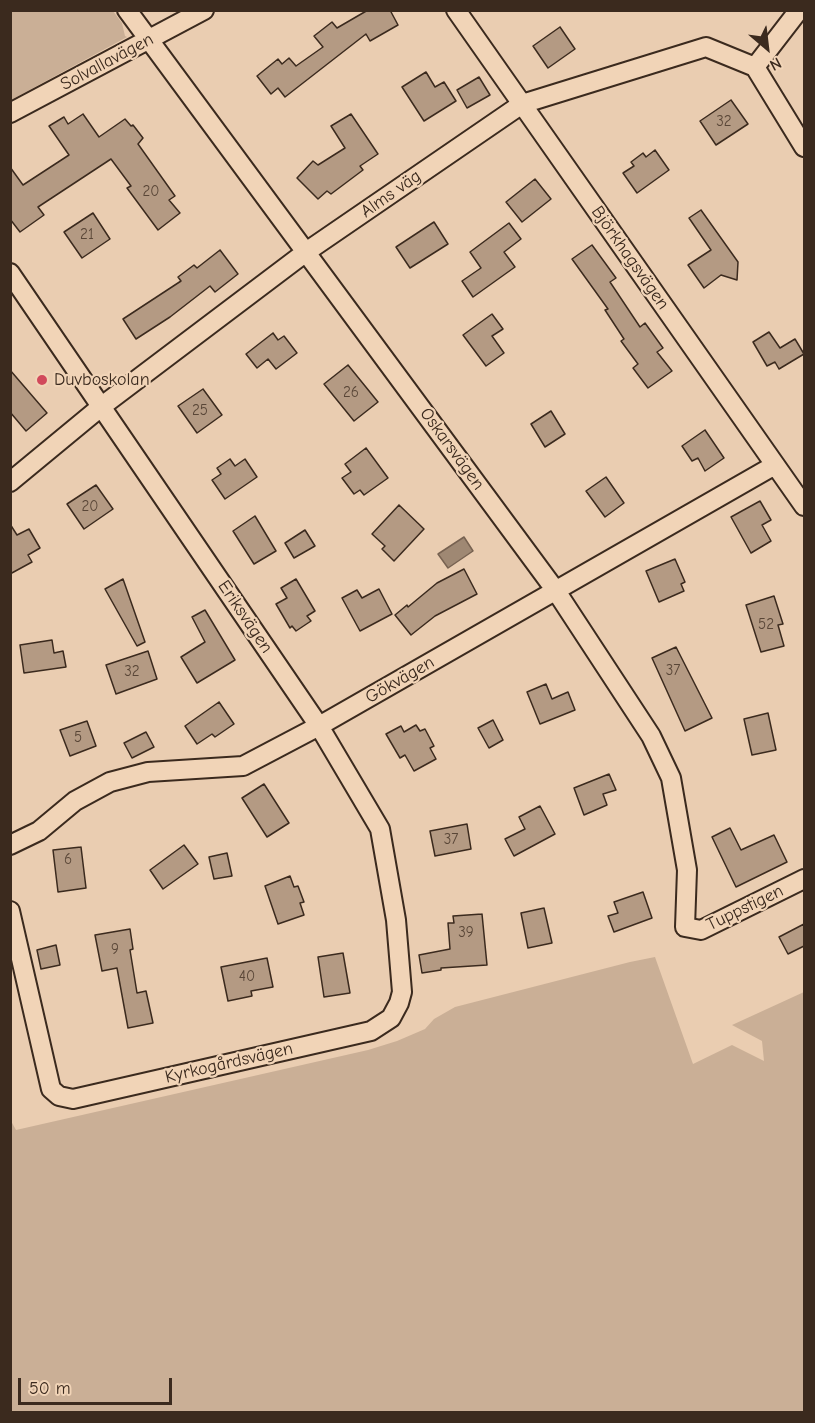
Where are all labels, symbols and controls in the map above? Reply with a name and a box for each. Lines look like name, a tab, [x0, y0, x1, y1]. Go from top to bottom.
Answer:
north arrow	[737, 18, 797, 78]
street label: Solvallavägen	[57, 29, 157, 95]
text: N	[767, 53, 784, 74]
house number: 32	[716, 113, 732, 131]
street label: Alms väg	[357, 165, 425, 223]
house number: 20	[143, 183, 159, 201]
street label: Björkhagsvägen	[586, 202, 674, 314]
house number: 21	[80, 226, 94, 244]
place label: Duvboskolan	[54, 369, 150, 391]
marker: Duvboskolan	[35, 373, 49, 387]
house number: 26	[343, 384, 359, 402]
house number: 25	[192, 402, 208, 420]
street label: Oskarsvägen	[415, 404, 489, 494]
house number: 20	[82, 498, 98, 516]
street label: Eriksvägen	[213, 576, 277, 658]
house number: 52	[758, 616, 774, 634]
street label: Gökvägen	[362, 652, 438, 708]
house number: 37	[666, 662, 680, 680]
house number: 32	[124, 663, 140, 681]
house number: 5	[74, 729, 82, 747]
house number: 37	[444, 831, 458, 849]
house number: 6	[64, 851, 72, 869]
street label: Tuppstigen	[703, 880, 787, 936]
house number: 39	[458, 924, 474, 942]
house number: 9	[111, 941, 119, 959]
house number: 40	[239, 968, 255, 986]
street label: Kyrkogårdsvägen	[163, 1038, 295, 1088]
scale bar	[21, 1366, 176, 1404]
text: 50 m	[29, 1378, 71, 1399]

